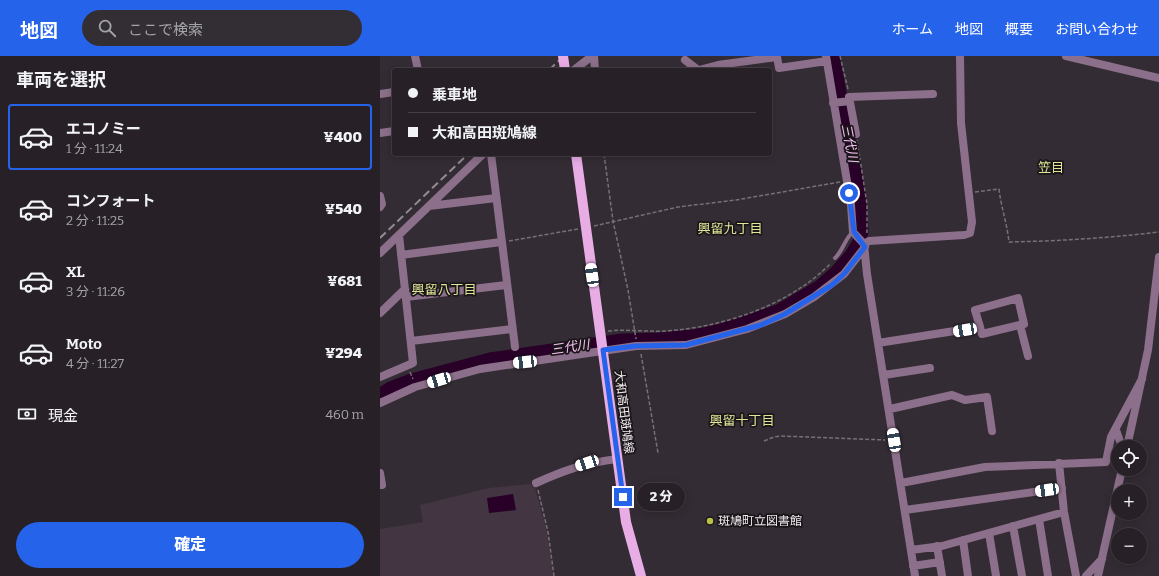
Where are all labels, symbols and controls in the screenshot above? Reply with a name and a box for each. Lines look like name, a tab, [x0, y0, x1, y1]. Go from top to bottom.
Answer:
search box	[82, 10, 362, 46]
icon: search	[96, 17, 118, 39]
text: 地図	[20, 19, 58, 42]
text: ここで検索	[128, 21, 203, 39]
text: ホーム	[891, 21, 933, 38]
text: 地図	[955, 21, 983, 38]
text: 概要	[1005, 21, 1033, 38]
text: お問い合わせ	[1055, 21, 1139, 38]
text: 車両を選択	[16, 69, 106, 91]
text: 乗車地	[432, 86, 477, 104]
icon: car	[18, 119, 54, 155]
text: エコノミー	[66, 120, 141, 138]
water label: 三代川	[839, 122, 861, 166]
text: 大和高田斑鳩線	[432, 124, 537, 142]
text: ¥400	[324, 128, 362, 146]
text: 1 分 · 11:24	[66, 141, 123, 156]
district label: 笠目	[1038, 160, 1064, 175]
route start	[840, 184, 858, 202]
icon: car	[18, 191, 54, 227]
text: コンフォート	[66, 192, 156, 210]
text: ¥540	[325, 200, 362, 218]
text: 2 分 · 11:25	[66, 213, 124, 228]
district label: 興留九丁目	[697, 221, 763, 236]
car	[584, 262, 600, 288]
icon: car	[18, 263, 54, 299]
text: XL	[66, 263, 85, 281]
text: ¥681	[327, 272, 362, 290]
district label: 興留八丁目	[411, 282, 477, 297]
text: 3 分 · 11:26	[66, 284, 125, 299]
car	[952, 322, 978, 338]
icon: car	[18, 335, 54, 371]
text: Moto	[66, 335, 102, 353]
water label: 三代川	[550, 337, 592, 357]
text: ¥294	[325, 344, 362, 362]
car	[512, 355, 538, 369]
text: 4 分 · 11:27	[66, 356, 124, 371]
street label: 大和高田斑鳩線	[612, 369, 636, 455]
car	[426, 371, 452, 389]
icon: cash	[16, 403, 38, 425]
text: 現金	[48, 407, 78, 425]
text: 460 m	[325, 407, 364, 422]
district label: 興留十丁目	[709, 413, 775, 428]
car	[886, 427, 902, 453]
map controls	[1111, 440, 1147, 564]
button: locate	[1111, 440, 1147, 476]
car	[574, 454, 600, 472]
car	[1034, 482, 1060, 498]
callout: 2 分	[637, 483, 685, 511]
button: +	[1111, 484, 1147, 520]
route end	[614, 488, 632, 506]
text: 2 分	[650, 489, 672, 504]
place label: 斑鳩町立図書館	[718, 514, 802, 528]
marker: 斑鳩町立図書館	[705, 516, 715, 526]
button: 確定	[16, 522, 364, 568]
button: −	[1111, 528, 1147, 564]

